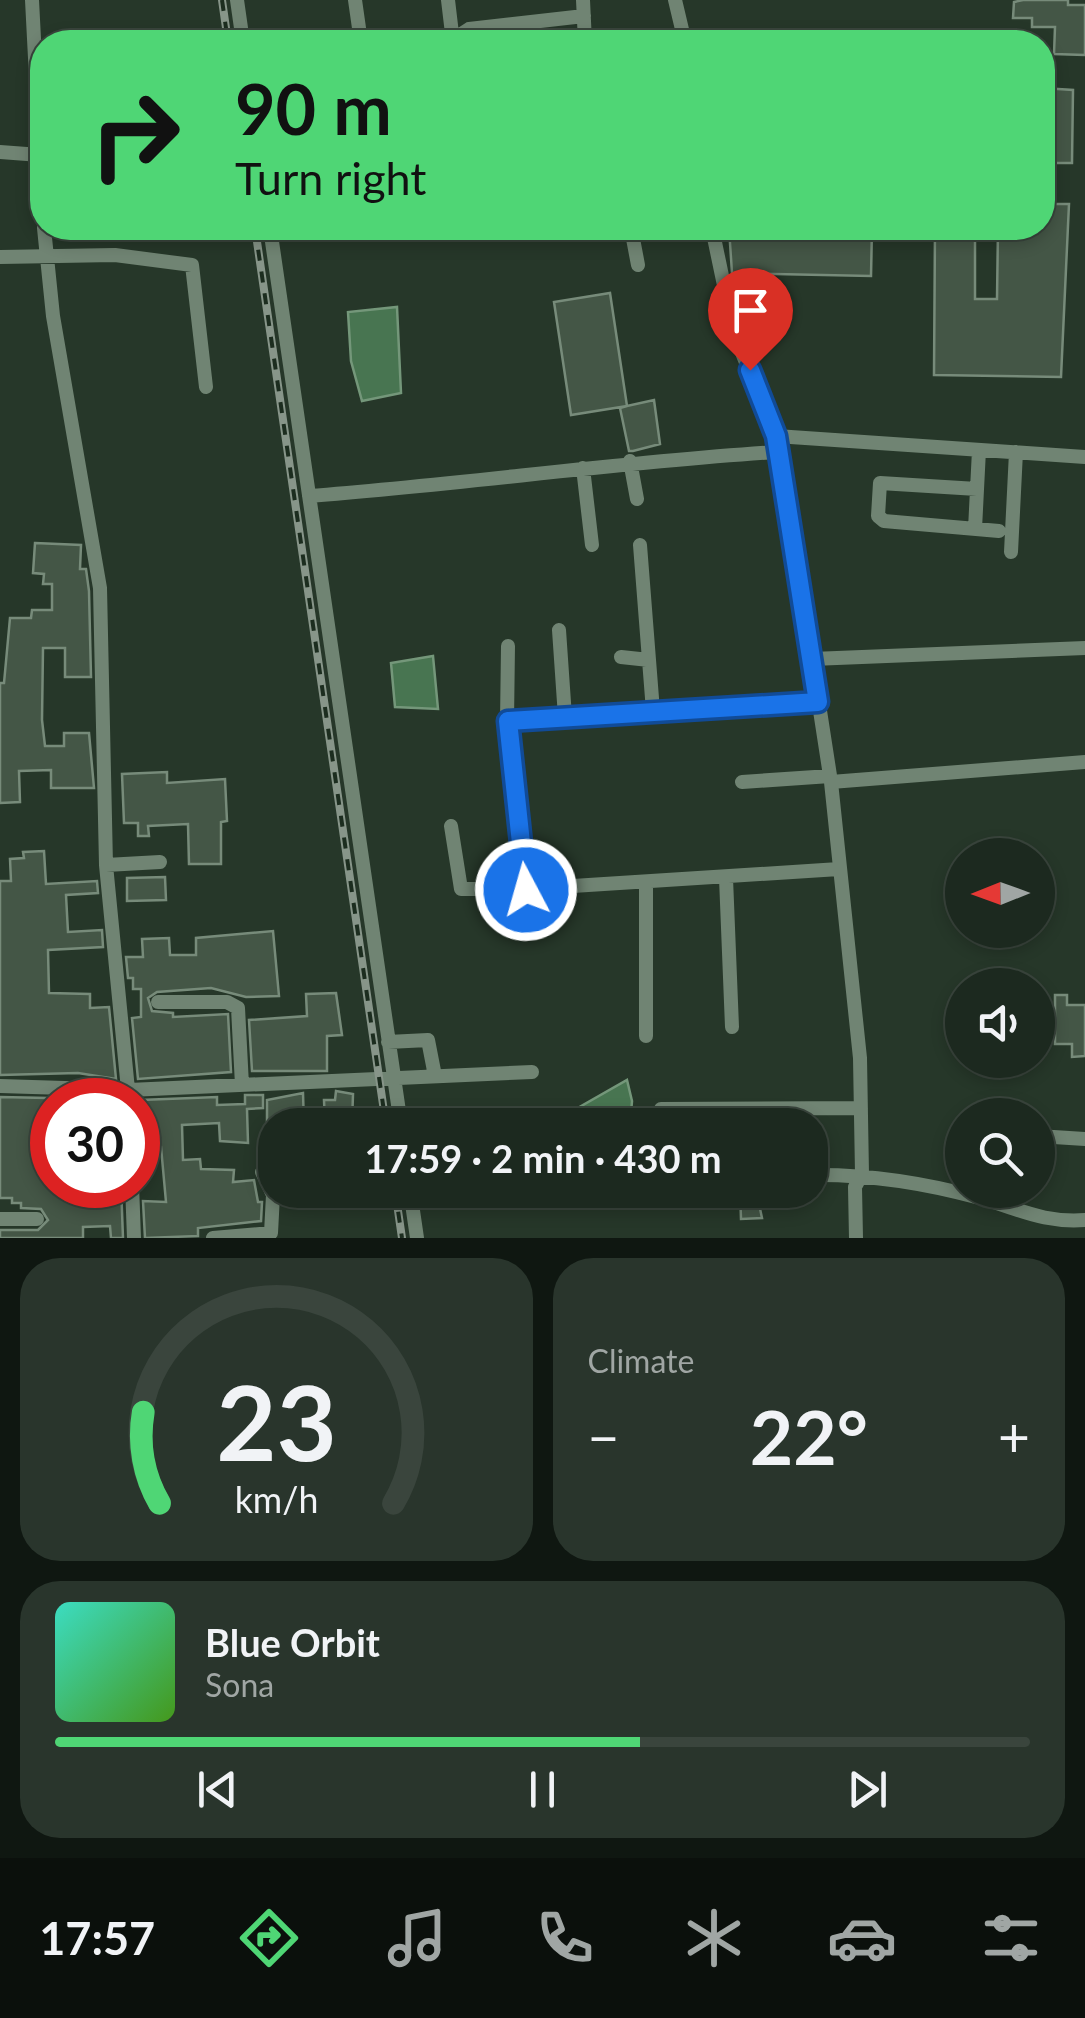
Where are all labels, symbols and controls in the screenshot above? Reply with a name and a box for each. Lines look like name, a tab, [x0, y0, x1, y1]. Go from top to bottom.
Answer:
text: 90 m	[235, 66, 392, 150]
icon: right	[70, 70, 200, 200]
text: Turn right	[235, 151, 426, 205]
pin	[708, 268, 793, 371]
icon: arrive	[723, 283, 778, 338]
position arrow	[474, 838, 578, 942]
north arrow	[945, 838, 1055, 948]
map controls	[945, 838, 1055, 1208]
button: sound	[945, 968, 1055, 1078]
speed limit sign: 30	[30, 1078, 160, 1208]
button: search	[945, 1098, 1055, 1208]
text: 17:59 · 2 min · 430 m	[364, 1135, 722, 1181]
text: Climate	[588, 1341, 694, 1380]
text: 23	[216, 1358, 337, 1483]
text: 22°	[750, 1391, 868, 1481]
text: −	[588, 1403, 619, 1469]
text: +	[998, 1403, 1030, 1469]
text: km/h	[234, 1478, 318, 1521]
text: Blue Orbit	[205, 1619, 380, 1665]
text: Sona	[205, 1665, 274, 1704]
icon: previous	[190, 1762, 245, 1817]
icon: pause	[515, 1762, 570, 1817]
icon: next	[840, 1762, 895, 1817]
icon: directions	[234, 1903, 304, 1973]
icon: music	[382, 1903, 452, 1973]
icon: phone	[530, 1903, 600, 1973]
icon: climate	[679, 1903, 749, 1973]
icon: car	[827, 1903, 897, 1973]
icon: filters	[976, 1903, 1046, 1973]
text: 17:57	[39, 1911, 155, 1965]

